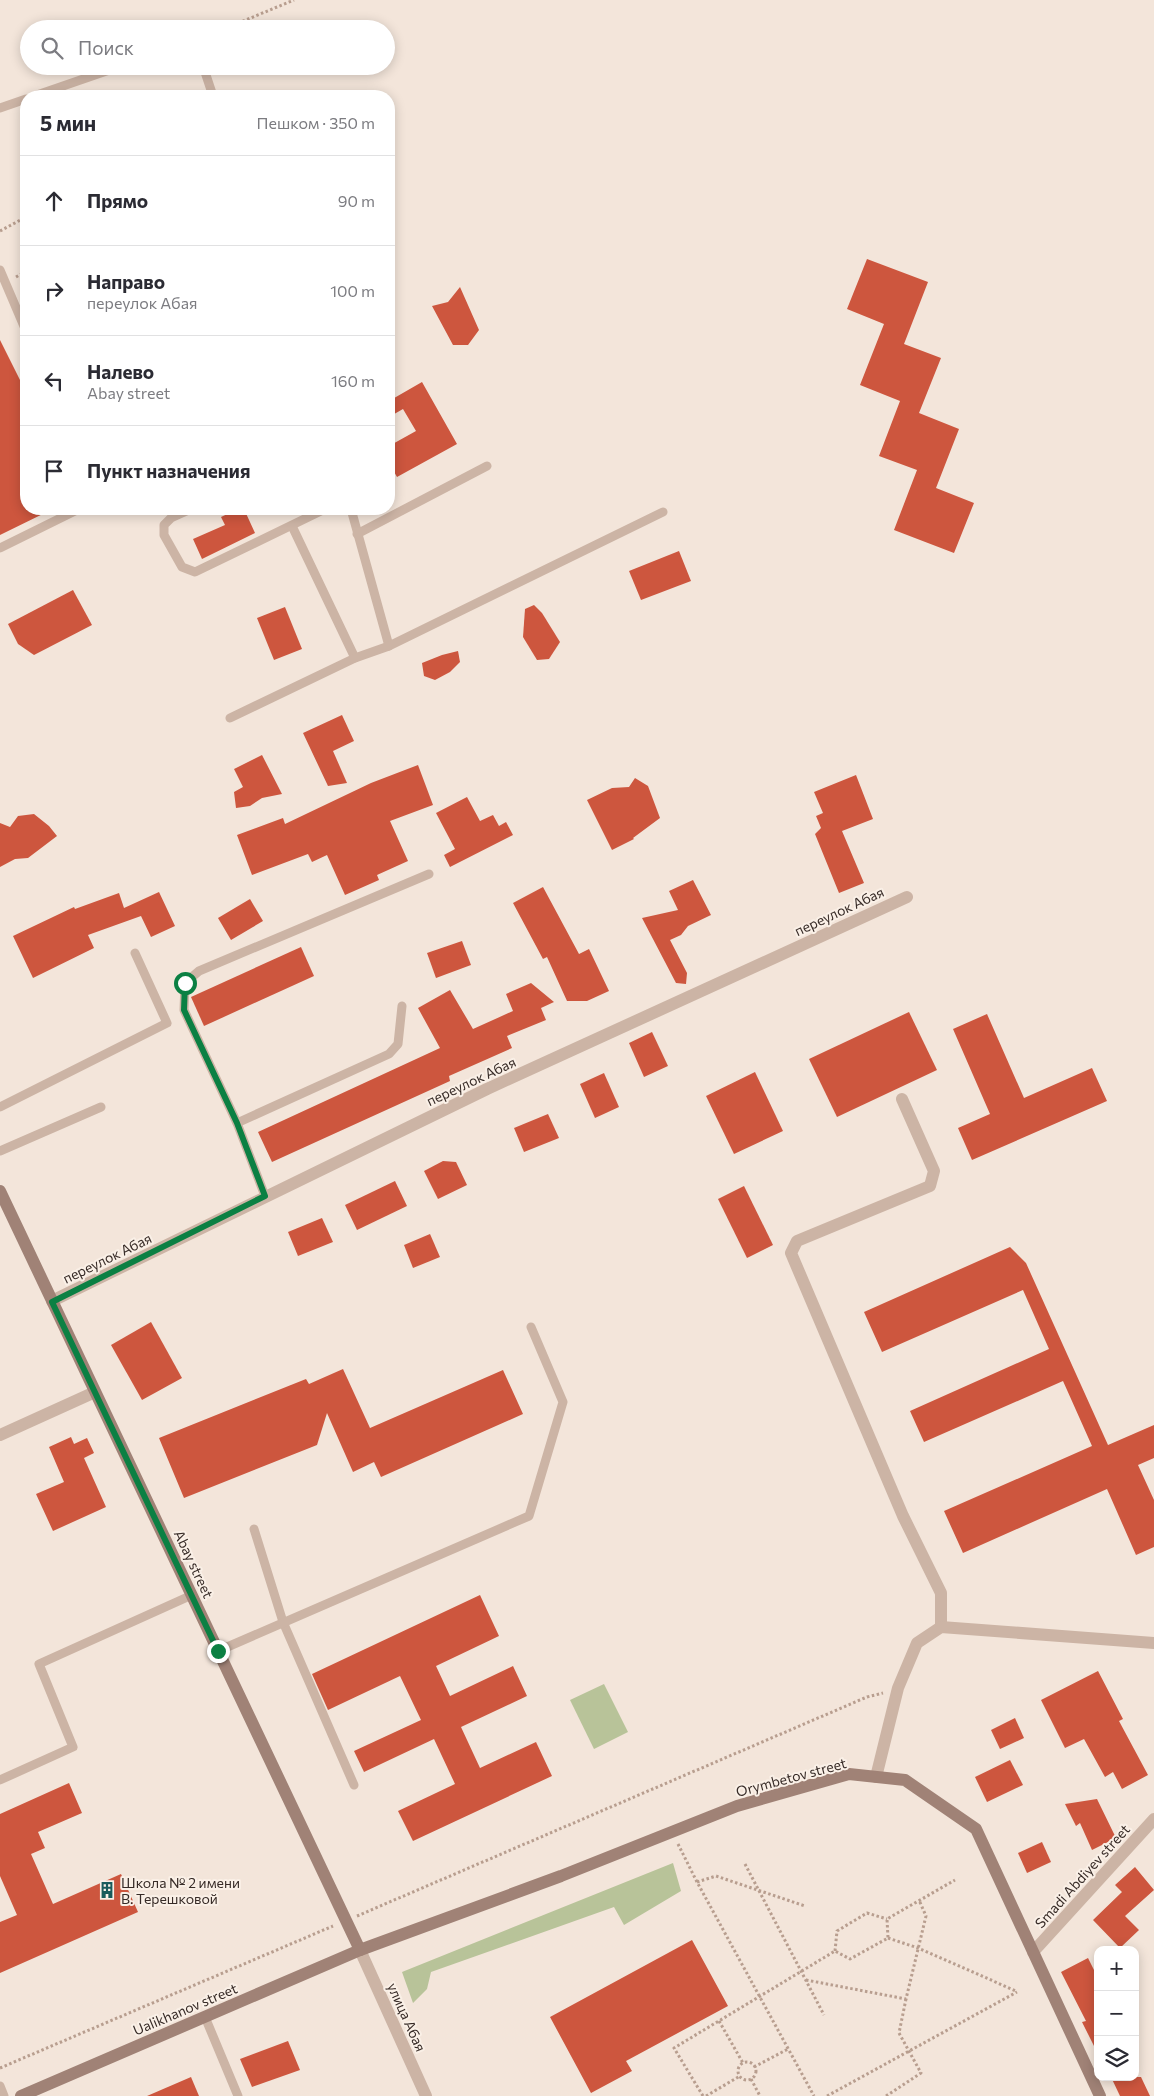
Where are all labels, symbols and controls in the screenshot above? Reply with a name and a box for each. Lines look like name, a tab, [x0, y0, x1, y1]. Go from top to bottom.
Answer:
search box	[20, 20, 395, 75]
icon: search	[38, 34, 66, 62]
text: Поиск	[78, 36, 134, 59]
text: 5 мин	[40, 110, 96, 135]
text: Пешком · 350 m	[257, 113, 375, 132]
icon: ahead	[40, 187, 68, 215]
text: Прямо	[87, 189, 148, 212]
text: 90 m	[338, 191, 375, 210]
text: Направо	[87, 270, 165, 293]
icon: right	[40, 277, 68, 305]
text: 100 m	[330, 281, 375, 300]
text: переулок Абая	[87, 293, 197, 312]
text: Налево	[87, 360, 154, 383]
icon: left	[40, 367, 68, 395]
text: 160 m	[331, 371, 375, 390]
text: Abay street	[87, 383, 170, 402]
icon: arrive	[40, 457, 68, 485]
text: Пункт назначения	[87, 459, 250, 482]
street label: переулок Абая	[792, 883, 886, 939]
route start	[174, 972, 197, 995]
street label: переулок Абая	[424, 1053, 518, 1109]
street label: переулок Абая	[60, 1229, 154, 1287]
street label: Abay street	[171, 1527, 217, 1601]
route end	[207, 1640, 230, 1663]
street label: Orymbetov street	[734, 1754, 848, 1800]
street label: Smadi Abdiyev street	[1031, 1820, 1133, 1931]
place label: Школа № 2 имени В. Терешковой	[121, 1874, 240, 1907]
building icon: Школа № 2 имени В. Терешковой	[97, 1880, 117, 1900]
map controls	[1094, 1946, 1139, 2081]
button: +	[1094, 1946, 1139, 1991]
street label: Ualikhanov street	[130, 1979, 240, 2039]
street label: улица Абая	[384, 1980, 430, 2054]
button: −	[1094, 1991, 1139, 2036]
button: layers	[1094, 2036, 1139, 2081]

